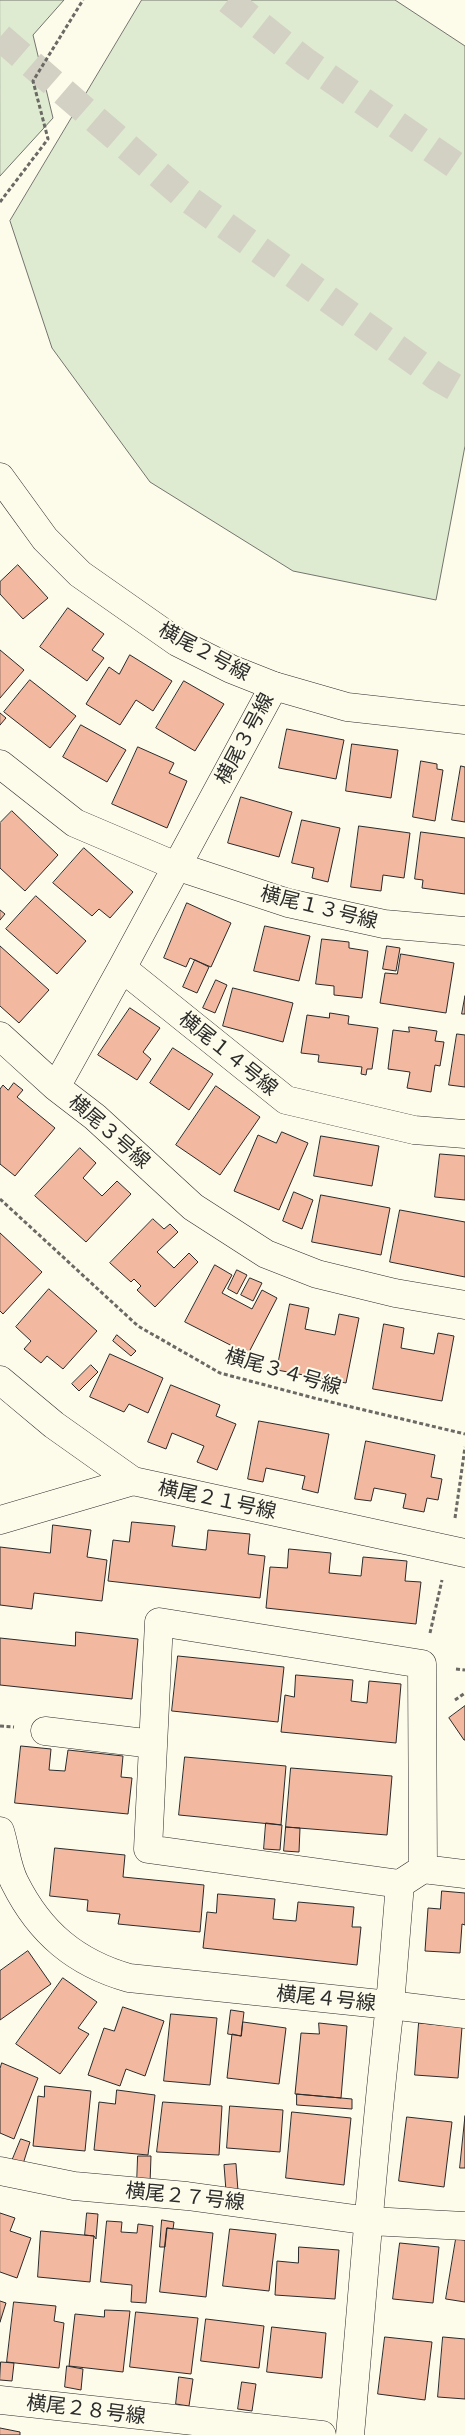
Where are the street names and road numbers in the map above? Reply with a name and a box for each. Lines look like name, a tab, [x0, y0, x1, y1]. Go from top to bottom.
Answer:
street label: 横尾２号線	[154, 618, 254, 686]
street label: 横尾３号線	[211, 689, 279, 789]
street label: 横尾１３号線	[258, 882, 380, 934]
street label: 横尾１４号線	[174, 1007, 282, 1101]
street label: 横尾３号線	[63, 1090, 155, 1174]
street label: 横尾３４号線	[222, 1344, 344, 1400]
street label: 横尾２１号線	[156, 1476, 278, 1524]
street label: 横尾４号線	[275, 1982, 377, 2016]
street label: 横尾２７号線	[124, 2179, 246, 2215]
street label: 横尾２８号線	[25, 2391, 147, 2429]

